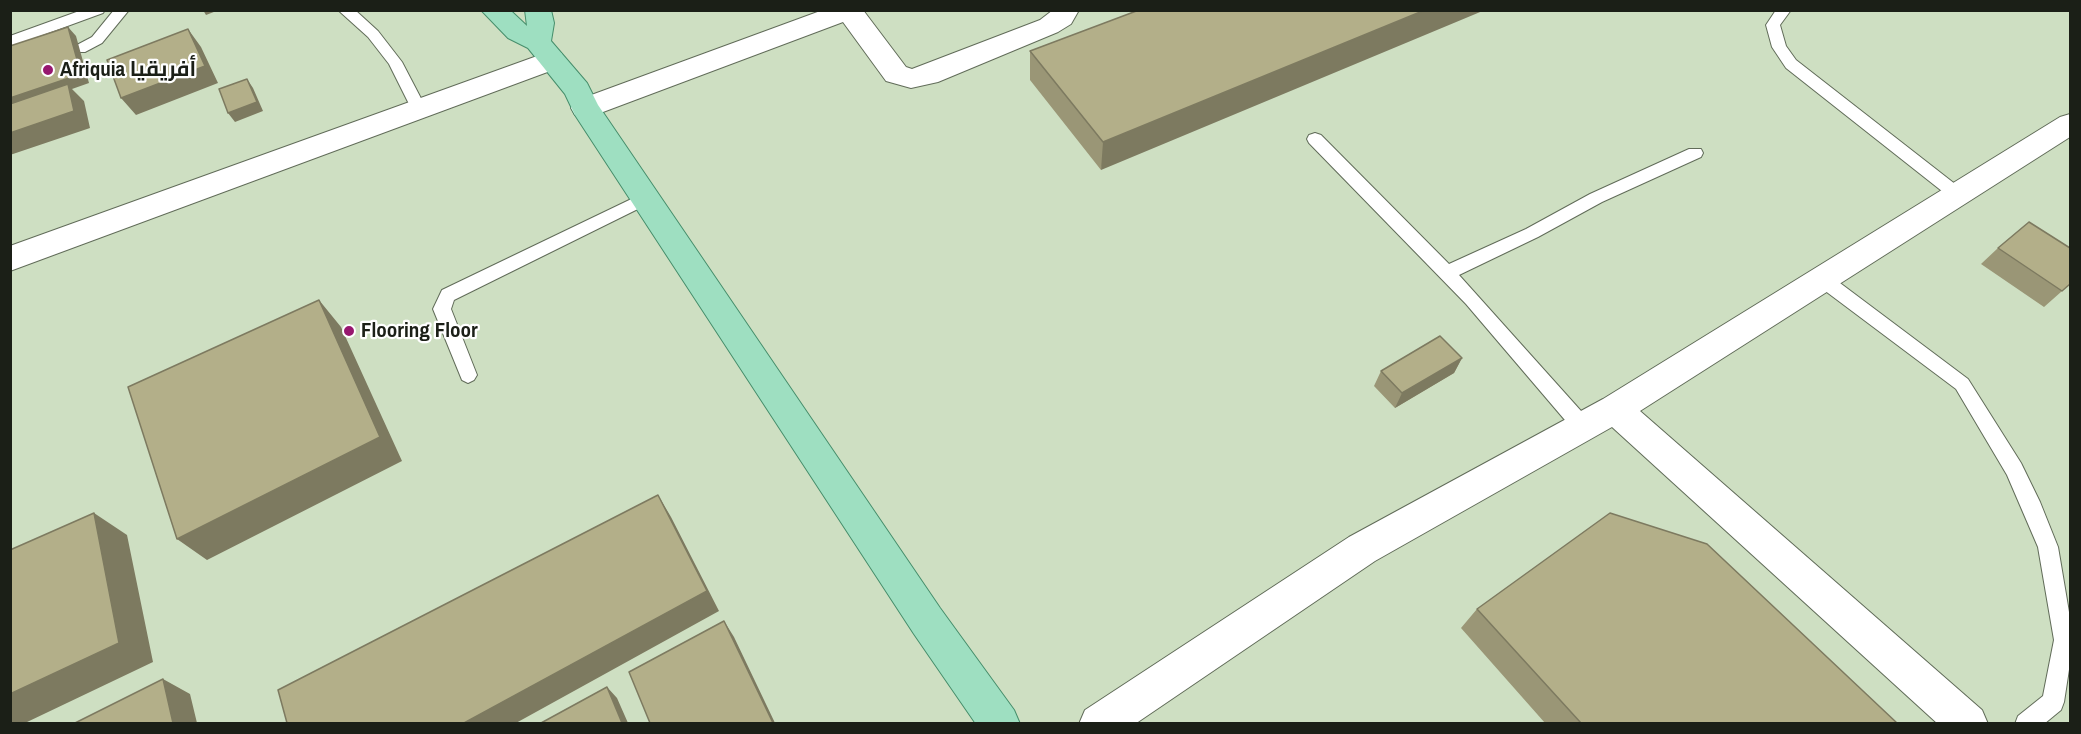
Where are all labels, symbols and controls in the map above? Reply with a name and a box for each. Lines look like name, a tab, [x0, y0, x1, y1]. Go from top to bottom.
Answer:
place label: Afriquia أفريقيا	[60, 57, 196, 83]
marker: Afriquia أفريقيا	[41, 63, 55, 77]
place label: Flooring Floor	[361, 318, 478, 344]
marker: Flooring Floor	[342, 324, 356, 338]

